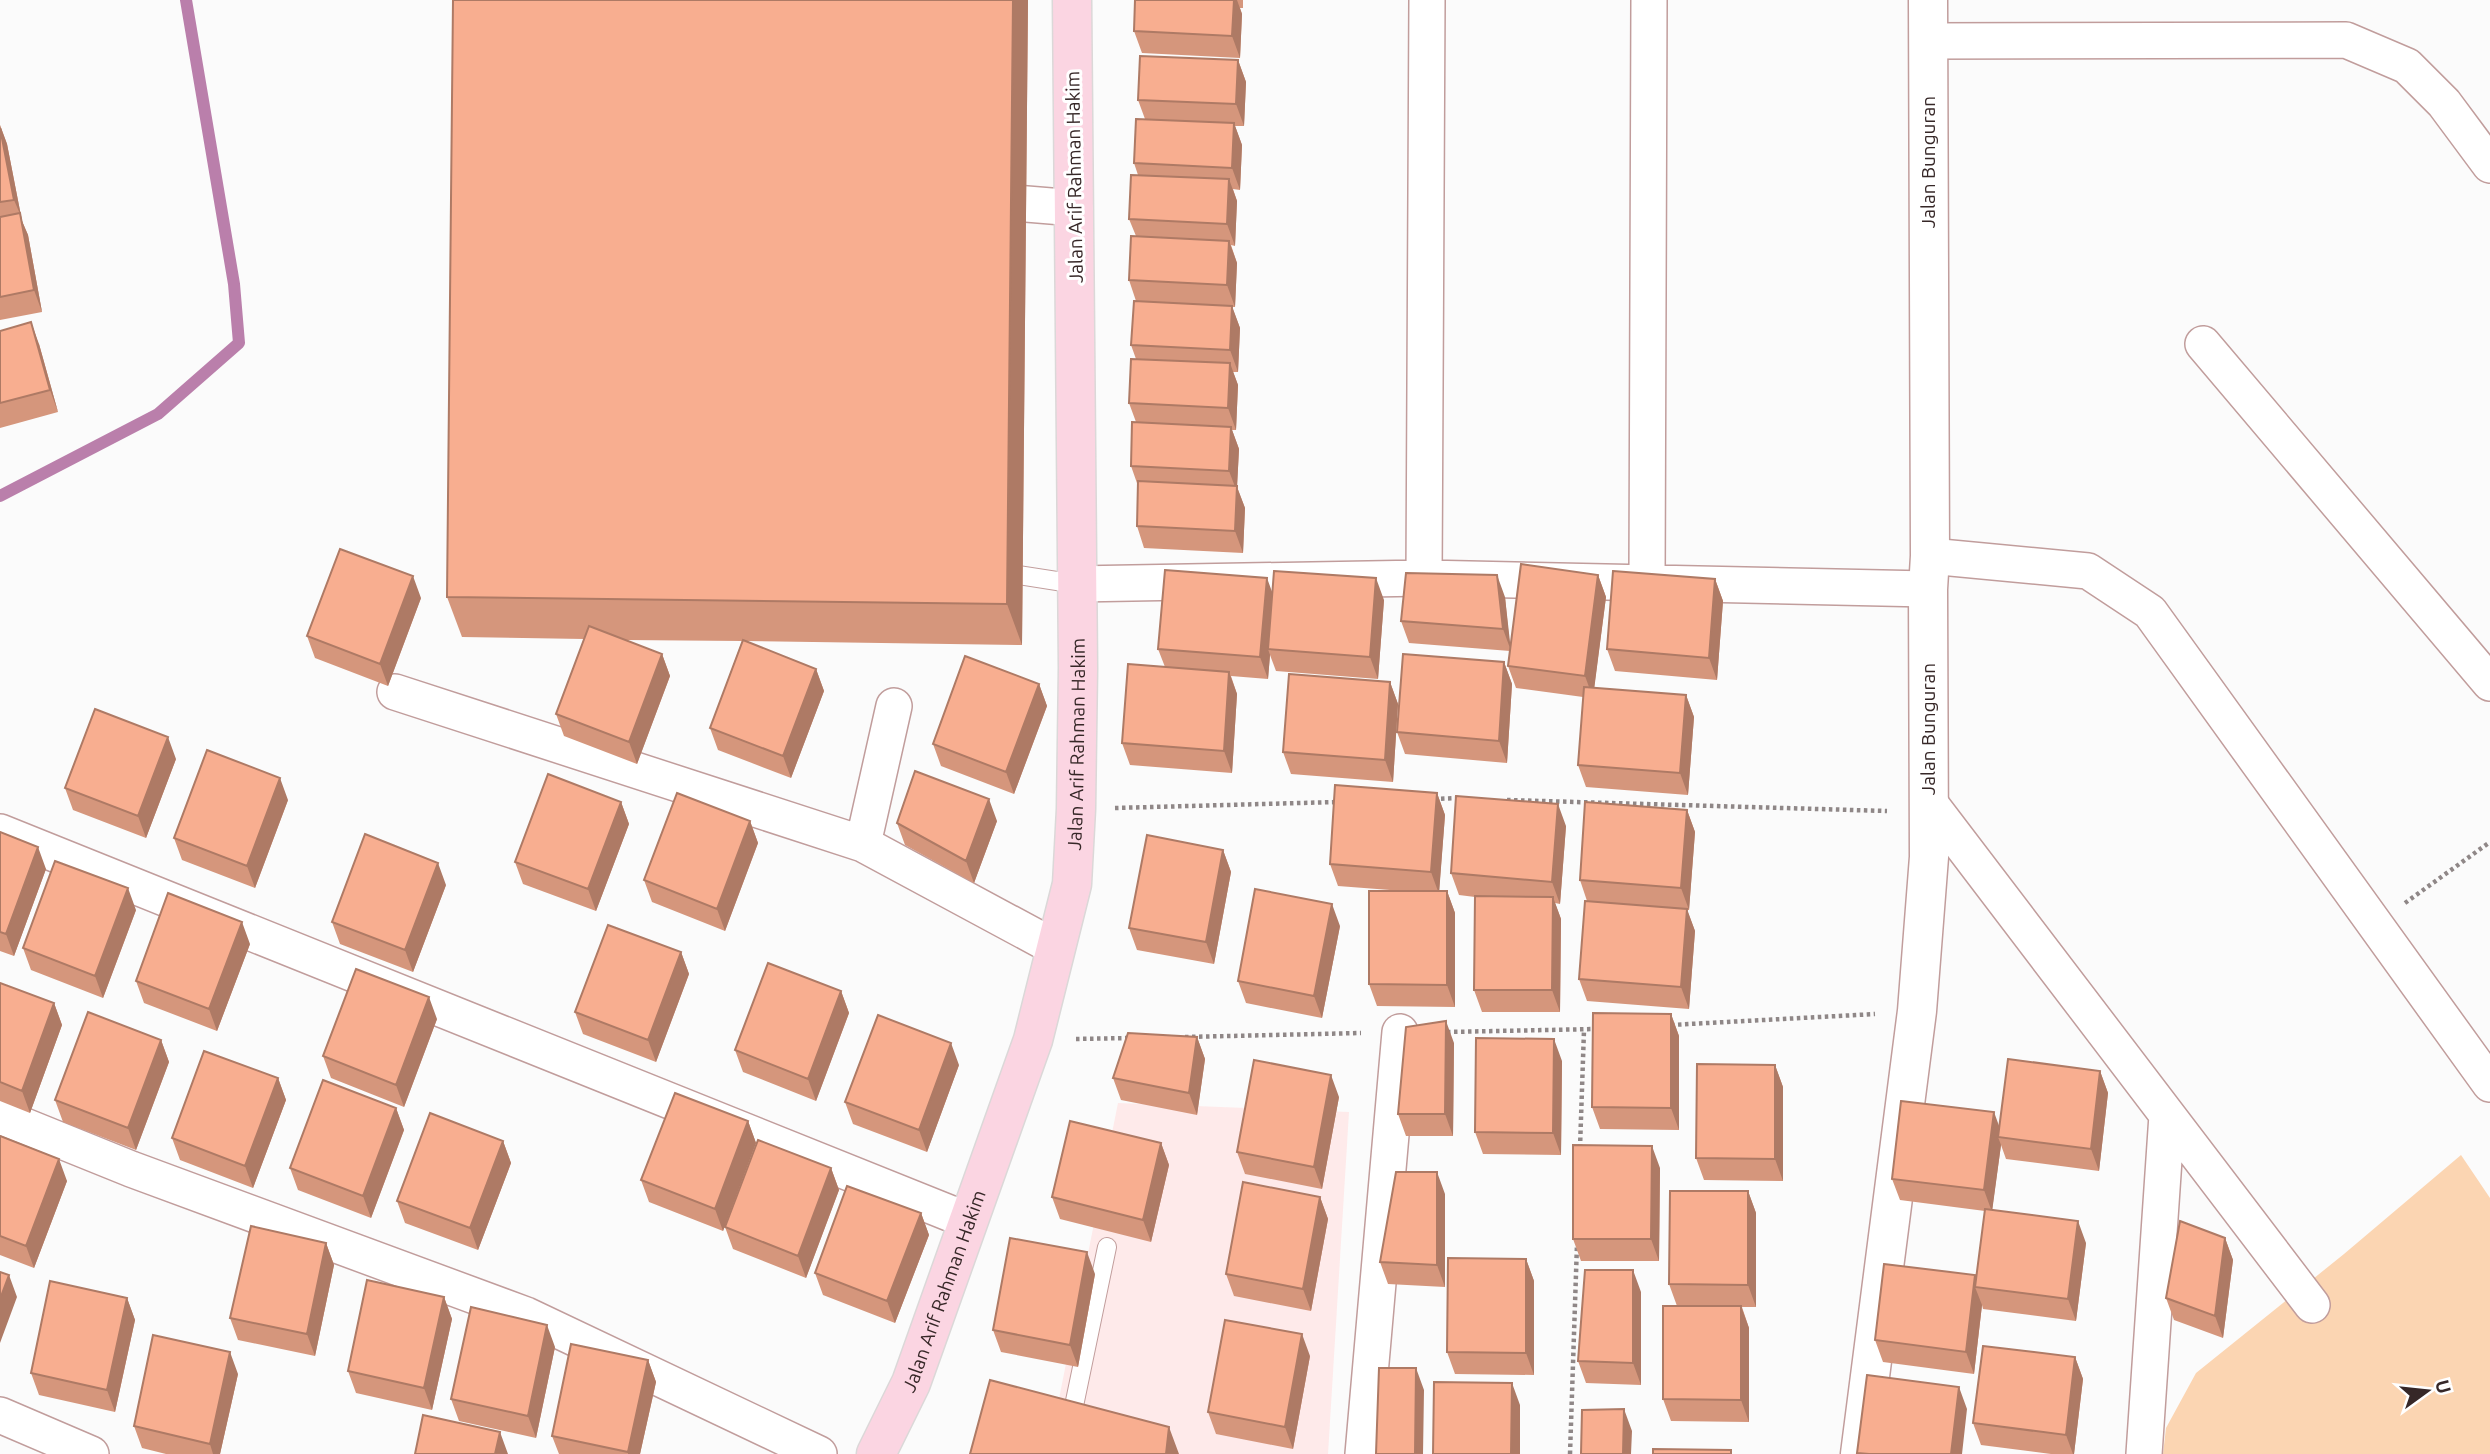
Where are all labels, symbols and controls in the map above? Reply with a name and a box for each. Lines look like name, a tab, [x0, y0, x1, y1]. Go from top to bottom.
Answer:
street label: Jalan Arif Rahman Hakim	[1061, 71, 1087, 283]
street label: Jalan Bunguran	[1917, 96, 1939, 228]
street label: Jalan Arif Rahman Hakim	[1063, 638, 1089, 851]
street label: Jalan Bunguran	[1917, 663, 1939, 795]
street label: Jalan Arif Rahman Hakim	[897, 1187, 990, 1395]
north arrow	[2392, 1356, 2462, 1426]
text: U	[2431, 1377, 2456, 1396]

